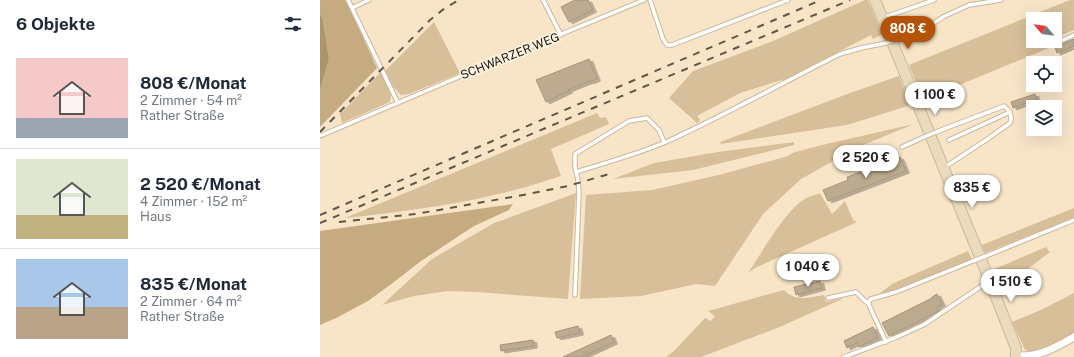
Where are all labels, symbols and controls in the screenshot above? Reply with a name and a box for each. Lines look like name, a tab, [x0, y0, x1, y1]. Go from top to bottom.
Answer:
north arrow	[1026, 12, 1062, 48]
map controls	[1026, 12, 1062, 136]
icon: filters	[282, 13, 304, 35]
text: 6 Objekte	[16, 14, 95, 34]
pin: 808 €	[880, 16, 936, 50]
text: 808 €	[889, 21, 927, 36]
street label: SCHWARZER WEG	[458, 30, 562, 82]
button: locate	[1026, 56, 1062, 92]
text: 808 €/Monat	[140, 73, 247, 93]
icon: home	[48, 74, 96, 122]
pin: 1 100 €	[898, 82, 972, 116]
text: 1 100 €	[914, 87, 956, 102]
text: 2 Zimmer · 54 m²	[140, 93, 242, 108]
button: layers	[1026, 100, 1062, 136]
text: Rather Straße	[140, 108, 224, 123]
pin: 2 520 €	[829, 145, 903, 179]
text: 2 520 €	[842, 150, 890, 165]
text: 2 520 €/Monat	[140, 174, 261, 194]
icon: home	[48, 175, 96, 223]
pin: 835 €	[944, 175, 1000, 209]
text: 835 €	[953, 180, 991, 195]
text: 4 Zimmer · 152 m²	[140, 194, 247, 209]
text: Haus	[140, 209, 171, 224]
pin: 1 040 €	[771, 254, 845, 288]
text: 1 040 €	[785, 259, 831, 274]
pin: 1 510 €	[974, 269, 1048, 303]
text: 835 €/Monat	[140, 274, 247, 294]
text: 1 510 €	[990, 274, 1032, 289]
icon: home	[48, 275, 96, 323]
text: 2 Zimmer · 64 m²	[140, 294, 242, 309]
text: Rather Straße	[140, 309, 224, 324]

